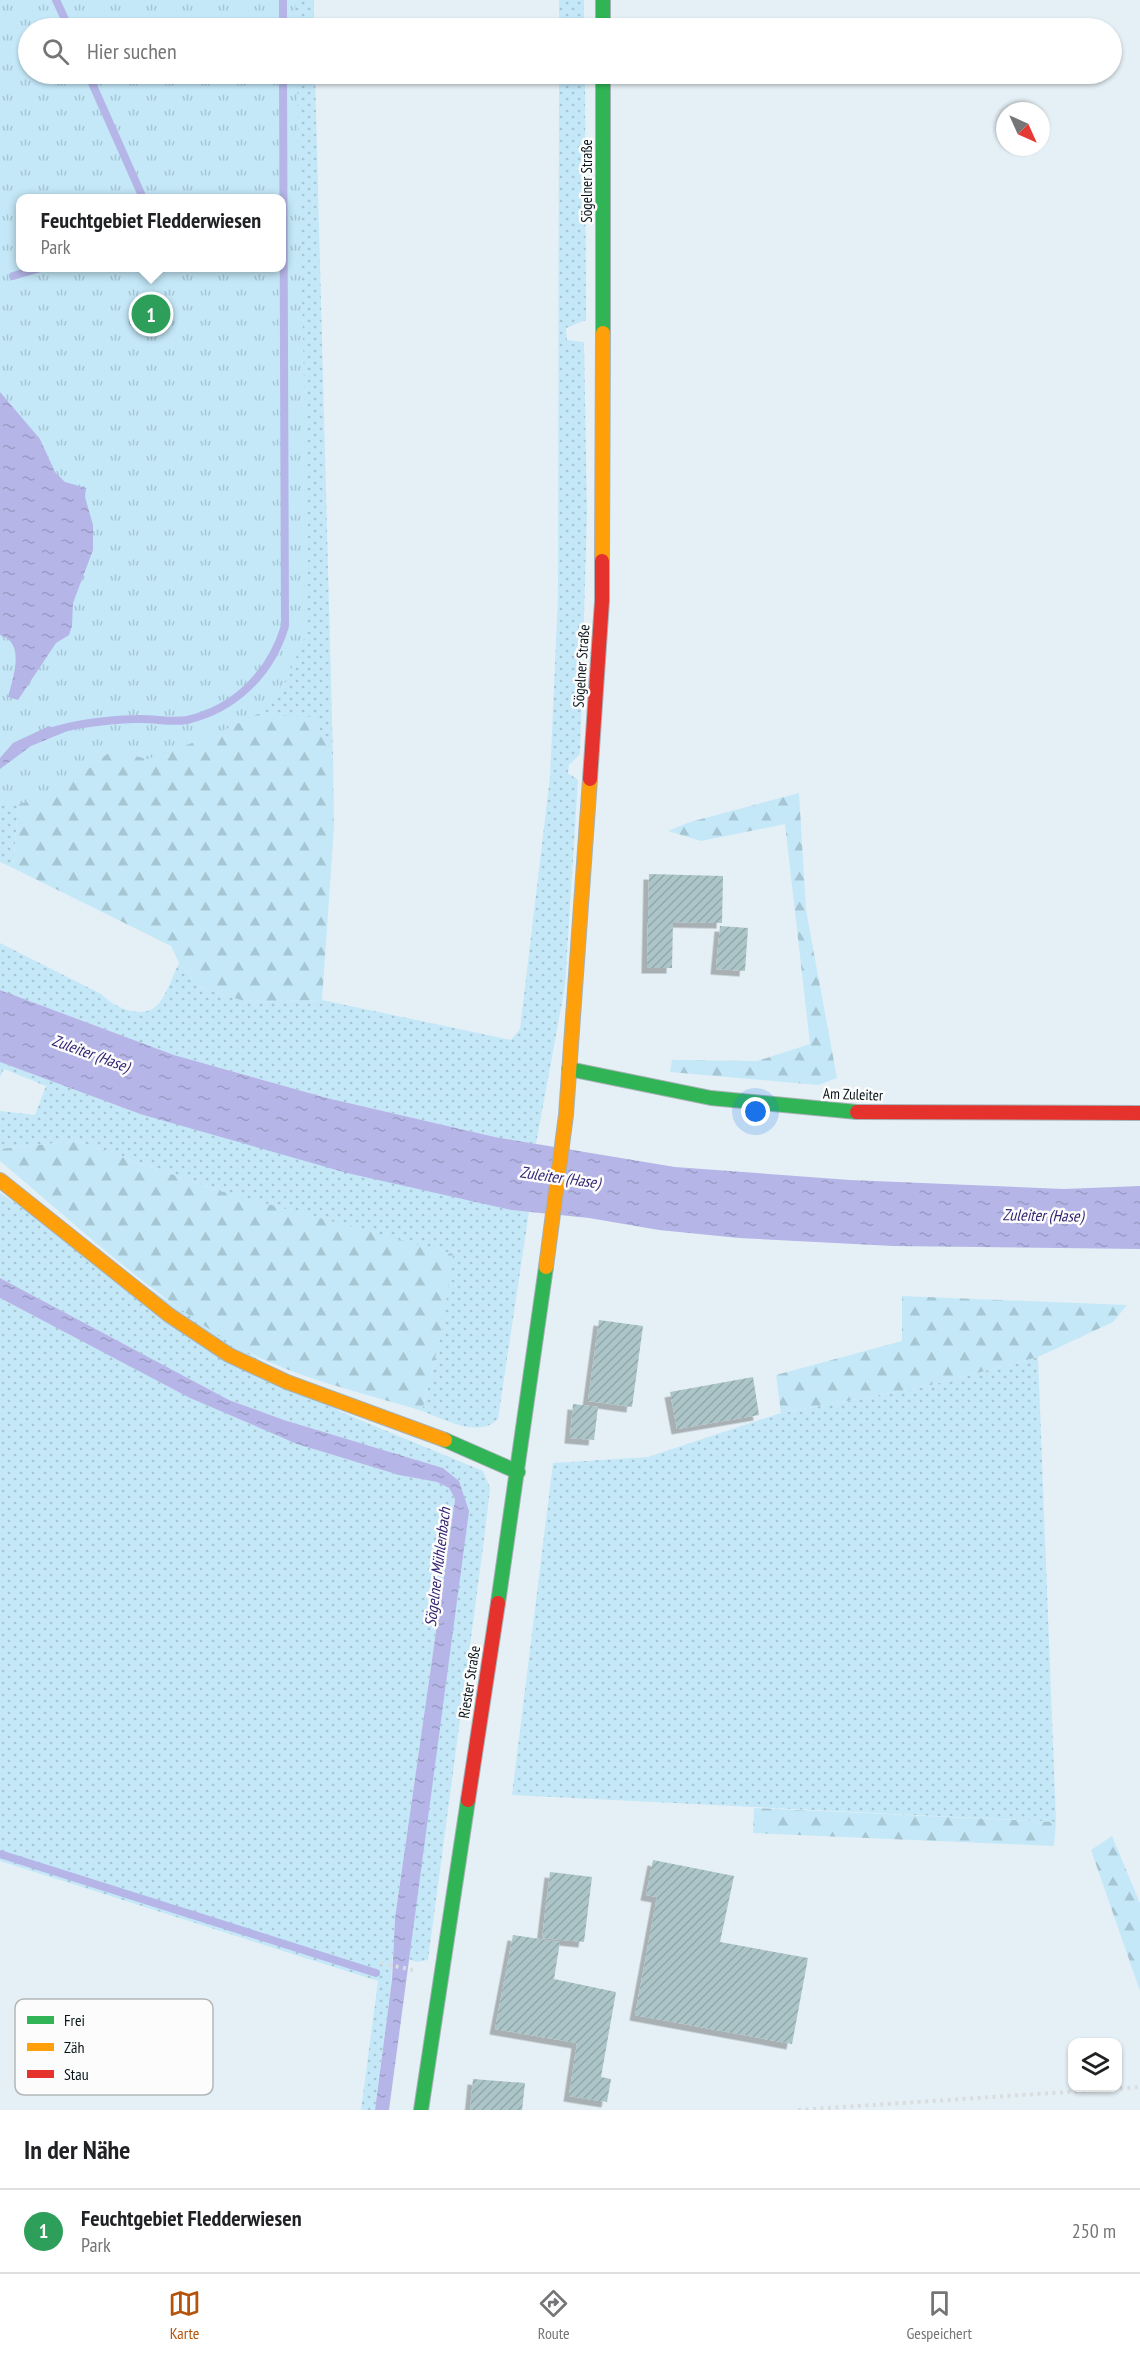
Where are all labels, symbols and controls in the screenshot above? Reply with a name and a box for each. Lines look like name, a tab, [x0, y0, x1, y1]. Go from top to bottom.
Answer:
search box	[18, 18, 1122, 84]
icon: search	[39, 35, 72, 68]
text: Hier suchen	[87, 37, 177, 65]
north arrow	[996, 102, 1050, 156]
street label: Sögelner Straße	[577, 139, 596, 223]
popup	[16, 194, 286, 272]
text: Feuchtgebiet Fledderwiesen	[41, 206, 261, 234]
text: Park	[41, 234, 70, 260]
pin: 1	[132, 292, 170, 336]
street label: Sögelner Straße	[569, 624, 593, 708]
water label: Zuleiter (Hase)	[50, 1030, 134, 1077]
street label: Am Zuleiter	[823, 1083, 884, 1105]
your location	[741, 1097, 770, 1126]
water label: Zuleiter (Hase)	[519, 1161, 604, 1193]
water label: Zuleiter (Hase)	[1003, 1204, 1086, 1226]
water label: Sögelner Mühlenbach	[420, 1505, 454, 1628]
street label: Riester Straße	[454, 1644, 484, 1720]
legend	[15, 1999, 213, 2095]
text: Frei	[64, 2010, 85, 2030]
text: Zäh	[64, 2037, 84, 2057]
map controls	[1068, 2038, 1122, 2092]
button: layers	[1068, 2038, 1122, 2092]
text: Stau	[64, 2064, 89, 2084]
text: In der Nähe	[24, 2133, 130, 2166]
text: Feuchtgebiet Fledderwiesen	[81, 2204, 302, 2232]
text: 1	[39, 2218, 48, 2244]
text: 250 m	[1072, 2218, 1116, 2244]
text: Park	[81, 2232, 111, 2258]
tab: Karte	[168, 2287, 201, 2343]
tab: Route	[537, 2287, 570, 2343]
tab: Gespeichert	[906, 2287, 972, 2343]

